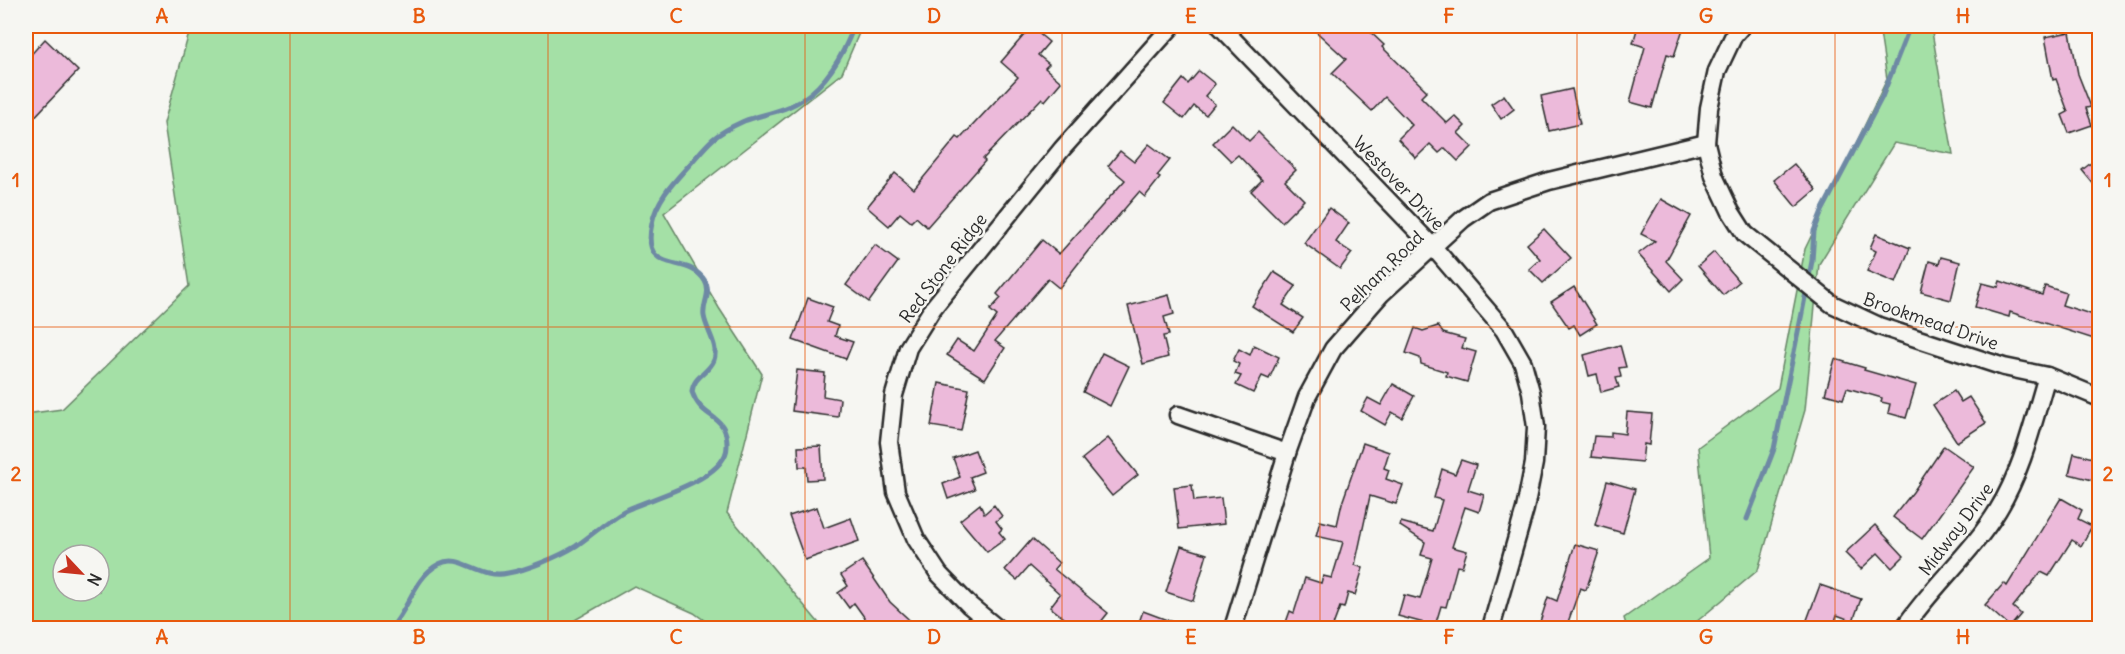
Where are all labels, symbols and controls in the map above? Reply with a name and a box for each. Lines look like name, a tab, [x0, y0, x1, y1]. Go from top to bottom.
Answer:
text: A	[156, 3, 169, 28]
text: B	[412, 3, 426, 28]
text: C	[669, 3, 683, 28]
text: D	[927, 3, 941, 28]
text: E	[1185, 3, 1197, 28]
text: F	[1443, 3, 1455, 28]
text: G	[1699, 3, 1713, 28]
text: H	[1956, 3, 1970, 28]
street label: Westover Drive	[1348, 131, 1450, 235]
text: 1	[12, 167, 20, 192]
text: 1	[2104, 167, 2112, 192]
street label: Red Stone Ridge	[894, 208, 992, 328]
street label: Pelham Road	[1336, 225, 1429, 316]
street label: Brookmead Drive	[1860, 287, 2002, 355]
text: 2	[11, 461, 22, 486]
text: 2	[2103, 461, 2114, 486]
street label: Midway Drive	[1914, 478, 1998, 580]
north arrow	[51, 543, 111, 603]
text: N	[83, 570, 106, 589]
text: A	[156, 624, 169, 649]
text: B	[412, 624, 426, 649]
text: C	[669, 624, 683, 649]
text: D	[927, 624, 941, 649]
text: E	[1185, 624, 1197, 649]
text: F	[1443, 624, 1455, 649]
text: G	[1699, 624, 1713, 649]
text: H	[1956, 624, 1970, 649]

